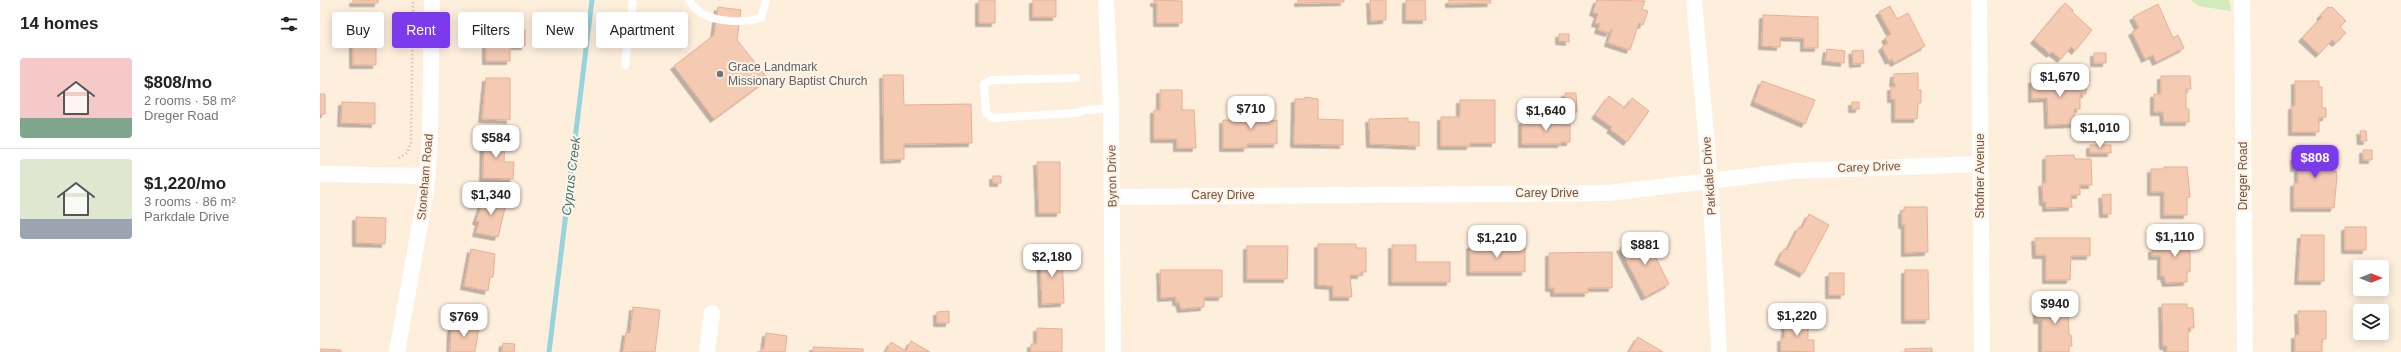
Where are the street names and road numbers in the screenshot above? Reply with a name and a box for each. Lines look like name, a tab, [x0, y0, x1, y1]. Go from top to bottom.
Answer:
street label: Stoneham Road	[414, 133, 436, 221]
street label: Shofner Avenue	[1973, 133, 1987, 219]
street label: Parkdale Drive	[1699, 136, 1719, 216]
street label: Dreger Road	[2236, 142, 2250, 210]
street label: Byron Drive	[1104, 144, 1120, 207]
street label: Carey Drive	[1837, 159, 1901, 175]
street label: Carey Drive	[1515, 186, 1579, 200]
street label: Carey Drive	[1191, 188, 1255, 202]

